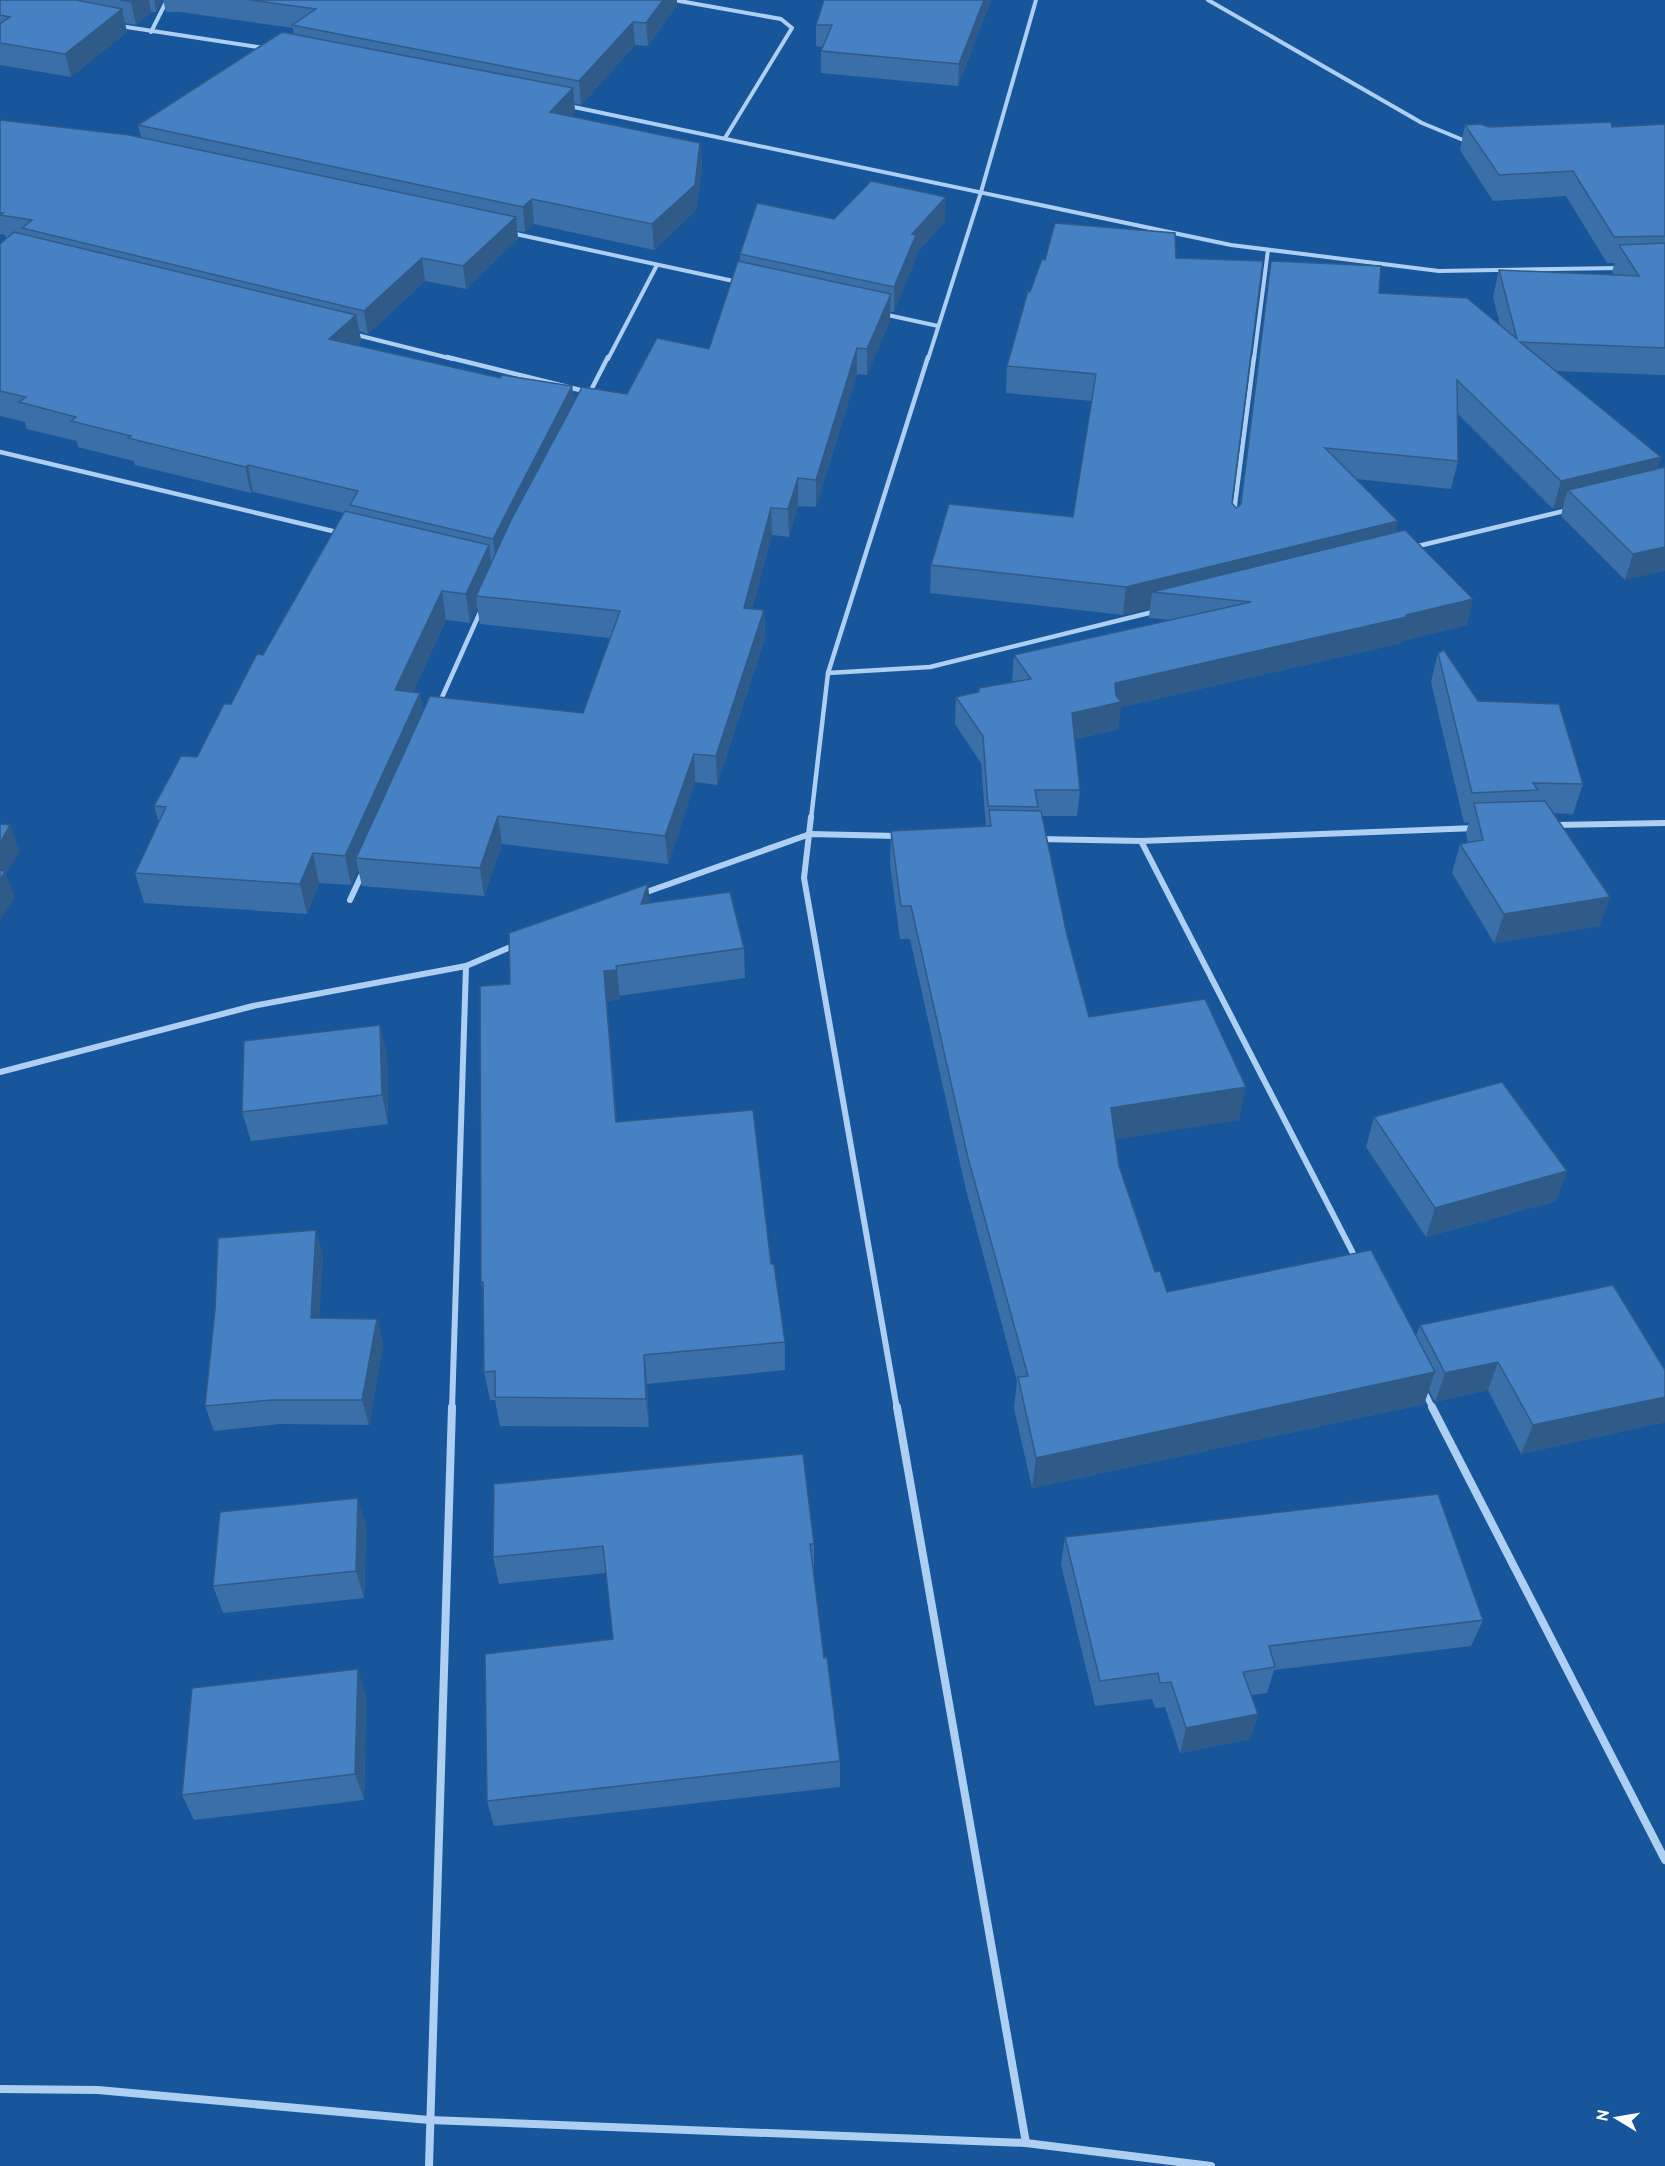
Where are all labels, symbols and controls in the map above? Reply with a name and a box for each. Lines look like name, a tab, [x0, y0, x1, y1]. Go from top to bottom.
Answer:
north arrow	[1587, 2088, 1647, 2148]
text: N	[1593, 2108, 1615, 2123]

